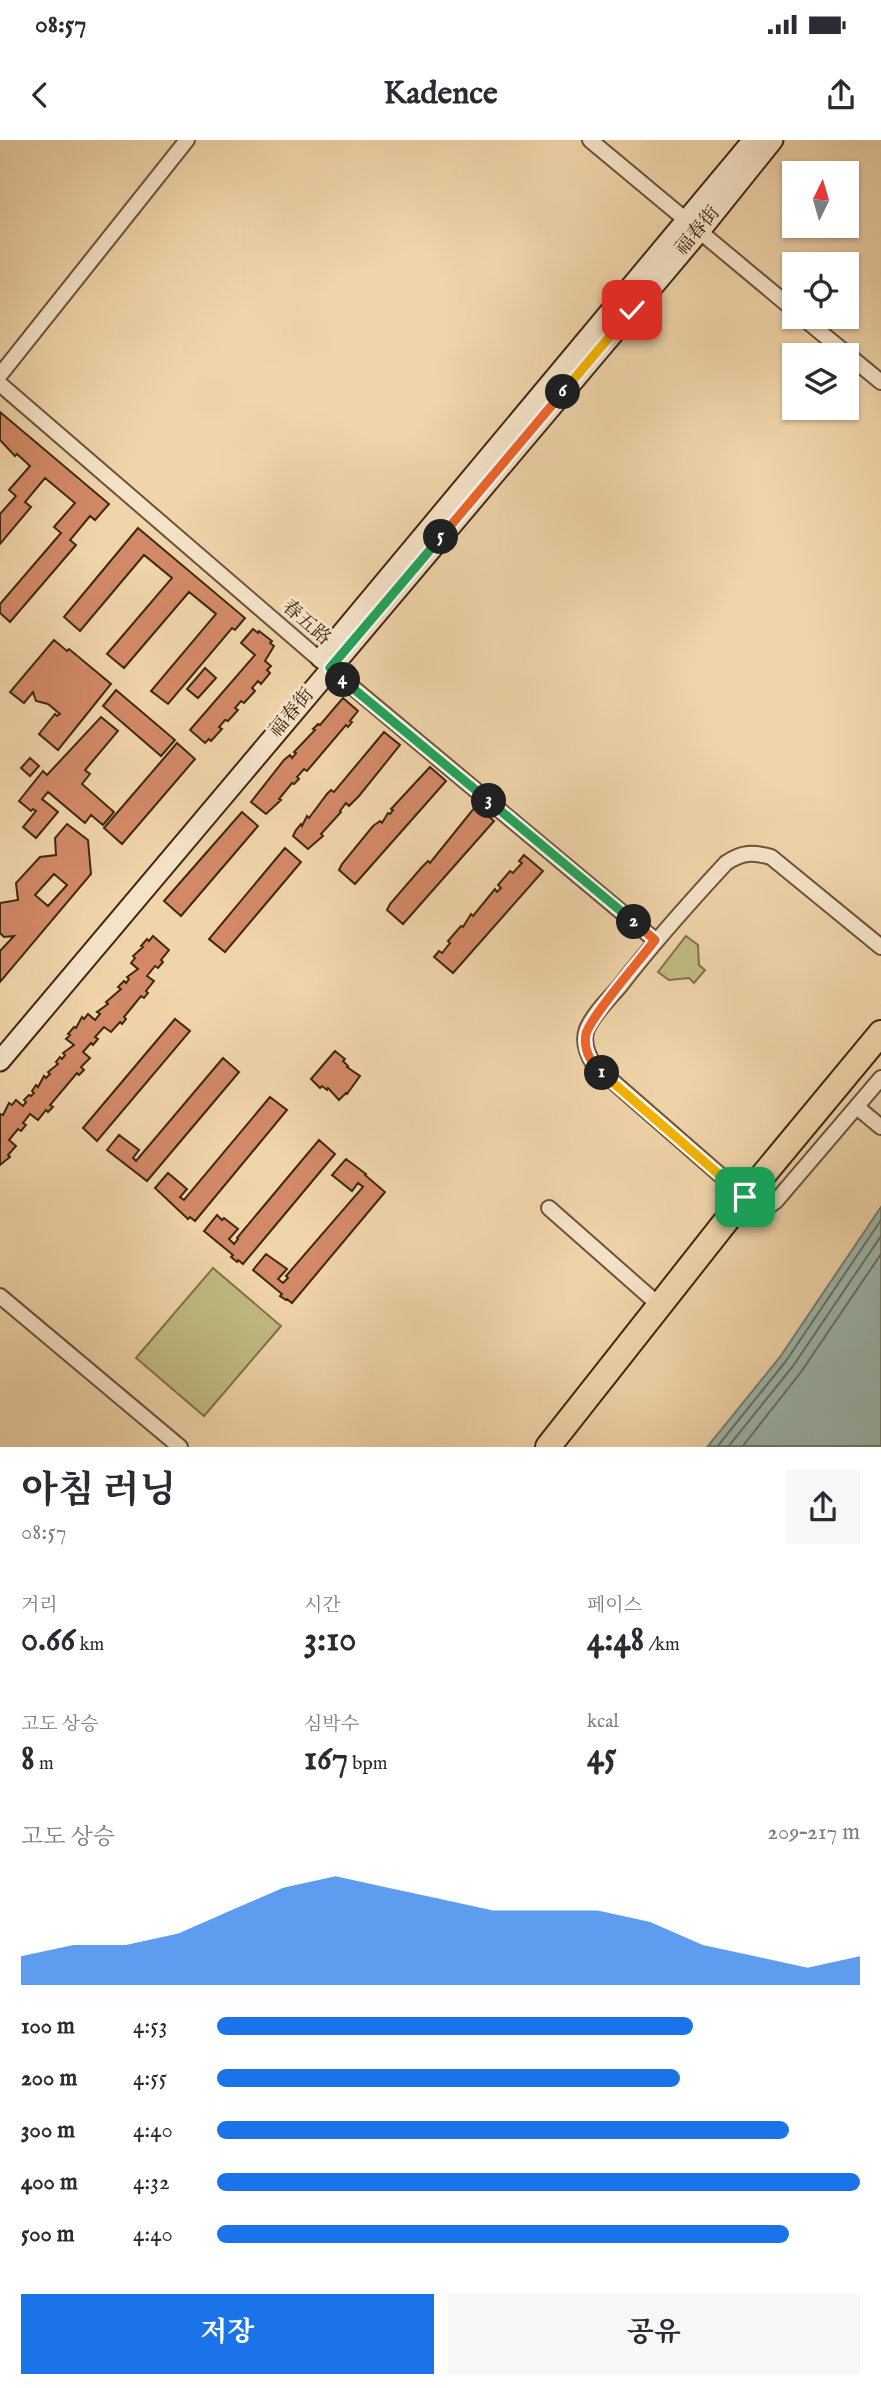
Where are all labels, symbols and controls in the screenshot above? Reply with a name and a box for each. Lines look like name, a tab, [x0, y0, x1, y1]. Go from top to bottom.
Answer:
text: 08:57	[35, 8, 86, 41]
text: Kadence	[383, 74, 498, 115]
icon: back	[21, 76, 59, 114]
icon: share	[822, 76, 860, 114]
north arrow	[782, 161, 859, 238]
map controls	[782, 161, 859, 420]
street label: 福春街	[670, 201, 726, 261]
button: locate	[782, 252, 859, 329]
pin	[602, 280, 662, 340]
icon: check	[613, 291, 651, 329]
button: layers	[782, 343, 859, 420]
pin: 6	[546, 374, 580, 410]
text: 6	[558, 379, 567, 403]
pin: 5	[424, 520, 458, 554]
text: 5	[437, 524, 444, 548]
street label: 春五路	[277, 595, 335, 651]
pin: 4	[326, 662, 360, 698]
text: 4	[338, 667, 347, 691]
street label: 福春街	[264, 683, 320, 743]
pin: 3	[472, 784, 506, 818]
text: 3	[485, 788, 492, 812]
pin: 2	[616, 904, 652, 940]
text: 2	[629, 909, 638, 933]
pin: 1	[584, 1056, 620, 1090]
text: 1	[598, 1060, 605, 1084]
pin	[715, 1167, 775, 1227]
icon: arrive	[726, 1178, 764, 1216]
text: 아침 러닝	[21, 1468, 176, 1516]
button: share	[786, 1470, 860, 1544]
text: 08:57	[21, 1518, 66, 1547]
text: 거리	[21, 1594, 58, 1618]
text: 시간	[304, 1594, 341, 1618]
text: 페이스	[587, 1594, 642, 1618]
text: 0.66	[21, 1618, 75, 1663]
text: 3:10	[304, 1618, 356, 1663]
text: 4:48	[587, 1618, 644, 1663]
text: km	[75, 1633, 104, 1657]
text: /km	[644, 1633, 680, 1657]
text: kcal	[587, 1710, 619, 1734]
text: 고도 상승	[21, 1713, 99, 1737]
text: 심박수	[304, 1713, 359, 1737]
text: 45	[587, 1734, 617, 1779]
text: 8	[21, 1737, 35, 1782]
text: 167	[304, 1737, 348, 1782]
text: m	[35, 1752, 54, 1776]
text: bpm	[348, 1752, 387, 1776]
text: 209–217 m	[767, 1818, 860, 1847]
text: 고도 상승	[21, 1823, 115, 1852]
text: 100 m	[21, 2012, 75, 2041]
text: 4:53	[133, 2012, 167, 2041]
text: 200 m	[21, 2064, 77, 2093]
text: 4:55	[133, 2064, 167, 2093]
text: 300 m	[21, 2116, 75, 2145]
text: 4:40	[133, 2116, 173, 2145]
text: 400 m	[21, 2168, 78, 2197]
text: 4:32	[133, 2168, 170, 2197]
text: 500 m	[21, 2220, 75, 2249]
text: 4:40	[133, 2220, 173, 2249]
button: 저장	[21, 2294, 434, 2374]
button: 공유	[448, 2294, 860, 2374]

